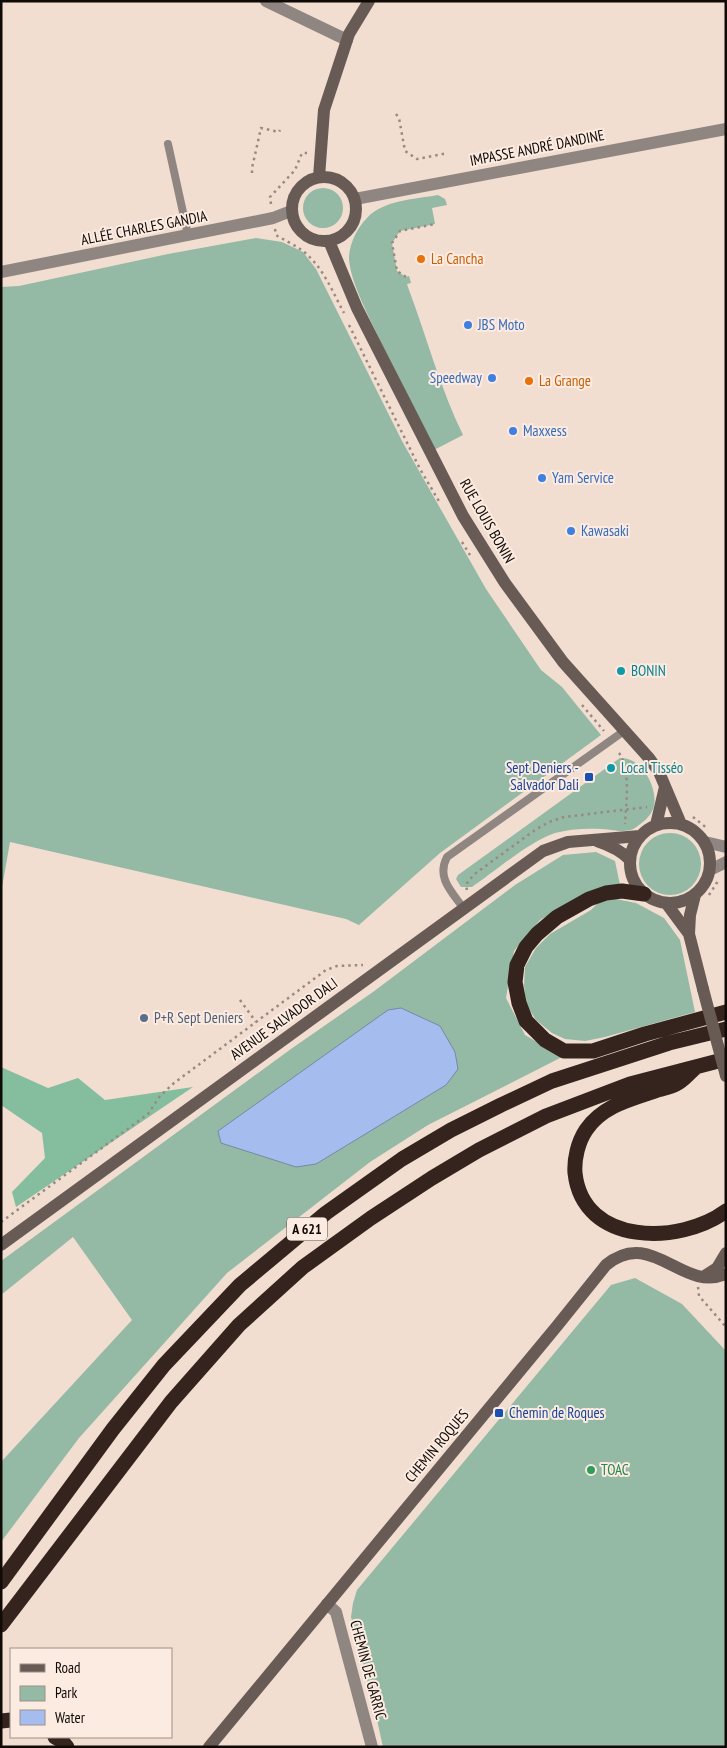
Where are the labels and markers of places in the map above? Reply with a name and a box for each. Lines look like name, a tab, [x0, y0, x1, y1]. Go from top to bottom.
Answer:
place label: La Cancha	[431, 249, 483, 268]
marker: La Cancha	[415, 253, 427, 265]
place label: JBS Moto	[477, 315, 525, 334]
marker: JBS Moto	[462, 319, 474, 331]
place label: Speedway	[430, 368, 482, 387]
place label: La Grange	[539, 371, 591, 390]
marker: Speedway	[486, 372, 498, 384]
marker: La Grange	[523, 375, 535, 387]
place label: Maxxess	[523, 421, 567, 440]
marker: Maxxess	[507, 425, 519, 437]
place label: Yam Service	[552, 468, 614, 487]
marker: Yam Service	[536, 472, 548, 484]
place label: Kawasaki	[581, 521, 629, 540]
marker: Kawasaki	[565, 525, 577, 537]
place label: BONIN	[631, 661, 666, 680]
marker: BONIN	[615, 665, 627, 677]
place label: Sept Deniers - Salvador Dali	[506, 758, 579, 794]
place label: Local Tisséo	[621, 758, 683, 777]
marker: Local Tisséo	[605, 762, 617, 774]
marker: Sept Deniers - Salvador Dali	[583, 771, 595, 783]
place label: P+R Sept Deniers	[154, 1008, 243, 1027]
marker: P+R Sept Deniers	[138, 1012, 150, 1024]
place label: Chemin de Roques	[509, 1403, 605, 1422]
marker: Chemin de Roques	[493, 1407, 505, 1419]
place label: TOAC	[601, 1460, 629, 1479]
marker: TOAC	[585, 1464, 597, 1476]

